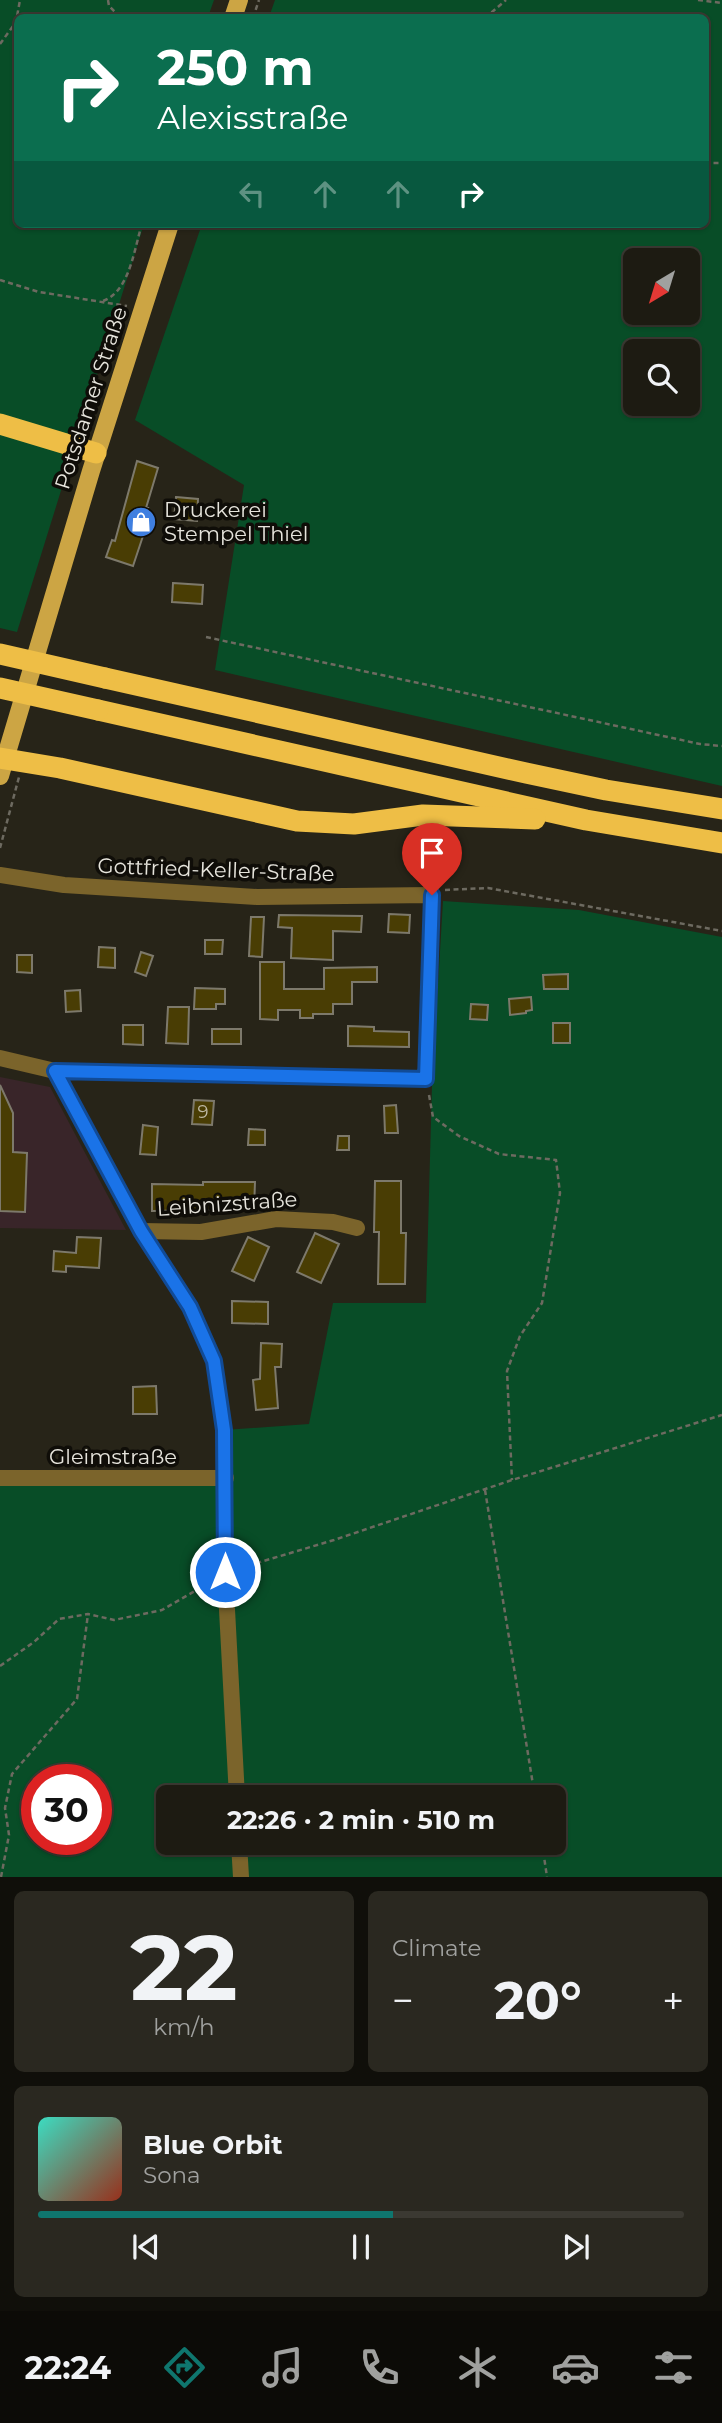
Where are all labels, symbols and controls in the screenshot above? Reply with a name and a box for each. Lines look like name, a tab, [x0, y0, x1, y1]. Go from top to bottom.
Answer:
text: 250 m	[157, 38, 314, 97]
icon: right	[42, 42, 133, 133]
text: Alexisstraße	[157, 98, 348, 137]
icon: left	[233, 175, 271, 213]
icon: ahead	[306, 175, 344, 213]
icon: ahead	[379, 175, 417, 213]
icon: right	[452, 175, 490, 213]
north arrow	[623, 248, 700, 326]
map controls	[623, 248, 700, 416]
street label: Potsdamer Straße	[49, 303, 132, 492]
button: search	[623, 339, 700, 416]
place label: Druckerei Stempel Thiel	[164, 497, 308, 546]
shop icon: Druckerei Stempel Thiel	[124, 505, 158, 539]
pin	[402, 823, 462, 895]
icon: arrive	[413, 834, 451, 872]
street label: Gottfried-Keller-Straße	[97, 853, 335, 886]
house number: 9	[198, 1101, 209, 1123]
street label: Leibnizstraße	[156, 1186, 298, 1221]
street label: Gleimstraße	[49, 1444, 177, 1469]
position arrow	[188, 1535, 262, 1609]
speed limit sign: 30	[21, 1764, 112, 1855]
text: 22:26 · 2 min · 510 m	[227, 1804, 495, 1836]
text: 22	[130, 1912, 238, 2023]
text: Climate	[392, 1934, 481, 1962]
text: 20°	[494, 1969, 582, 2032]
text: −	[392, 1977, 414, 2024]
text: +	[662, 1977, 684, 2024]
text: km/h	[153, 2013, 215, 2041]
text: Blue Orbit	[143, 2129, 282, 2161]
text: Sona	[143, 2161, 201, 2189]
icon: previous	[127, 2228, 165, 2266]
icon: pause	[342, 2228, 380, 2266]
icon: next	[557, 2228, 595, 2266]
icon: directions	[160, 2343, 209, 2392]
icon: music	[258, 2343, 307, 2392]
icon: phone	[355, 2343, 404, 2392]
icon: climate	[453, 2343, 502, 2392]
icon: car	[551, 2343, 600, 2392]
icon: filters	[649, 2343, 698, 2392]
text: 22:24	[24, 2348, 111, 2387]

